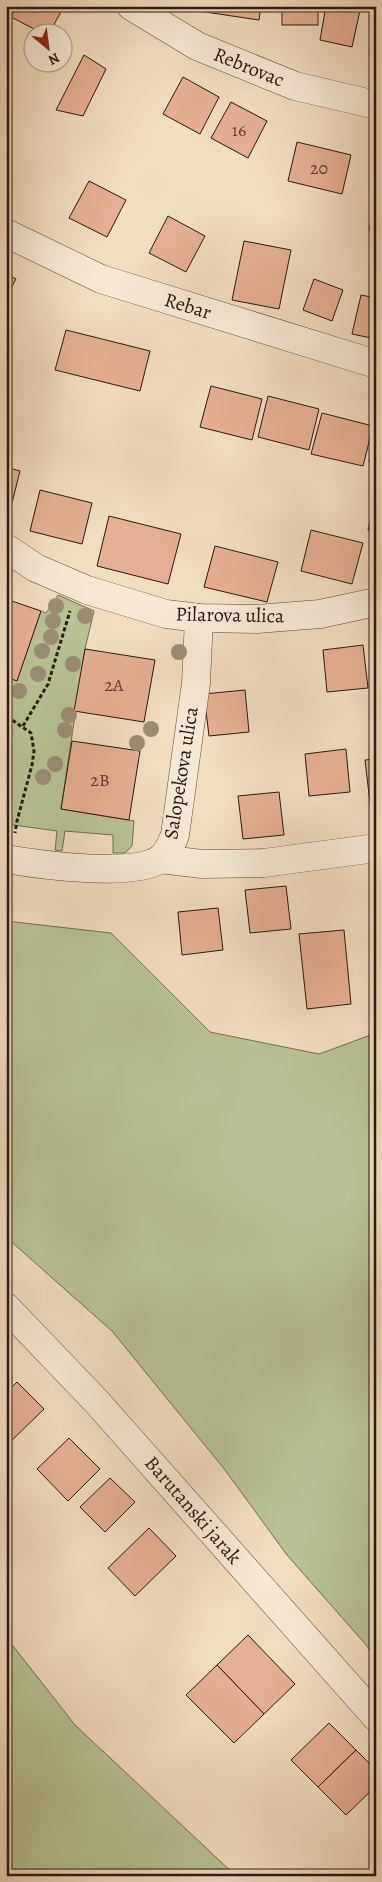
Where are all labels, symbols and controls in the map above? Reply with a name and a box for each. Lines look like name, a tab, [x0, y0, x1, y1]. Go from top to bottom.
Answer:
north arrow	[22, 22, 72, 72]
street label: Rebrovac	[210, 41, 288, 93]
text: N	[45, 48, 63, 70]
house number: 16	[232, 118, 246, 142]
house number: 20	[310, 156, 328, 180]
street label: Rebar	[161, 286, 215, 326]
street label: Pilarova ulica	[175, 601, 285, 629]
house number: 2A	[104, 673, 124, 697]
street label: Salopekova ulica	[157, 704, 205, 841]
house number: 2B	[90, 768, 110, 792]
street label: Barutanski jarak	[138, 1450, 248, 1570]

